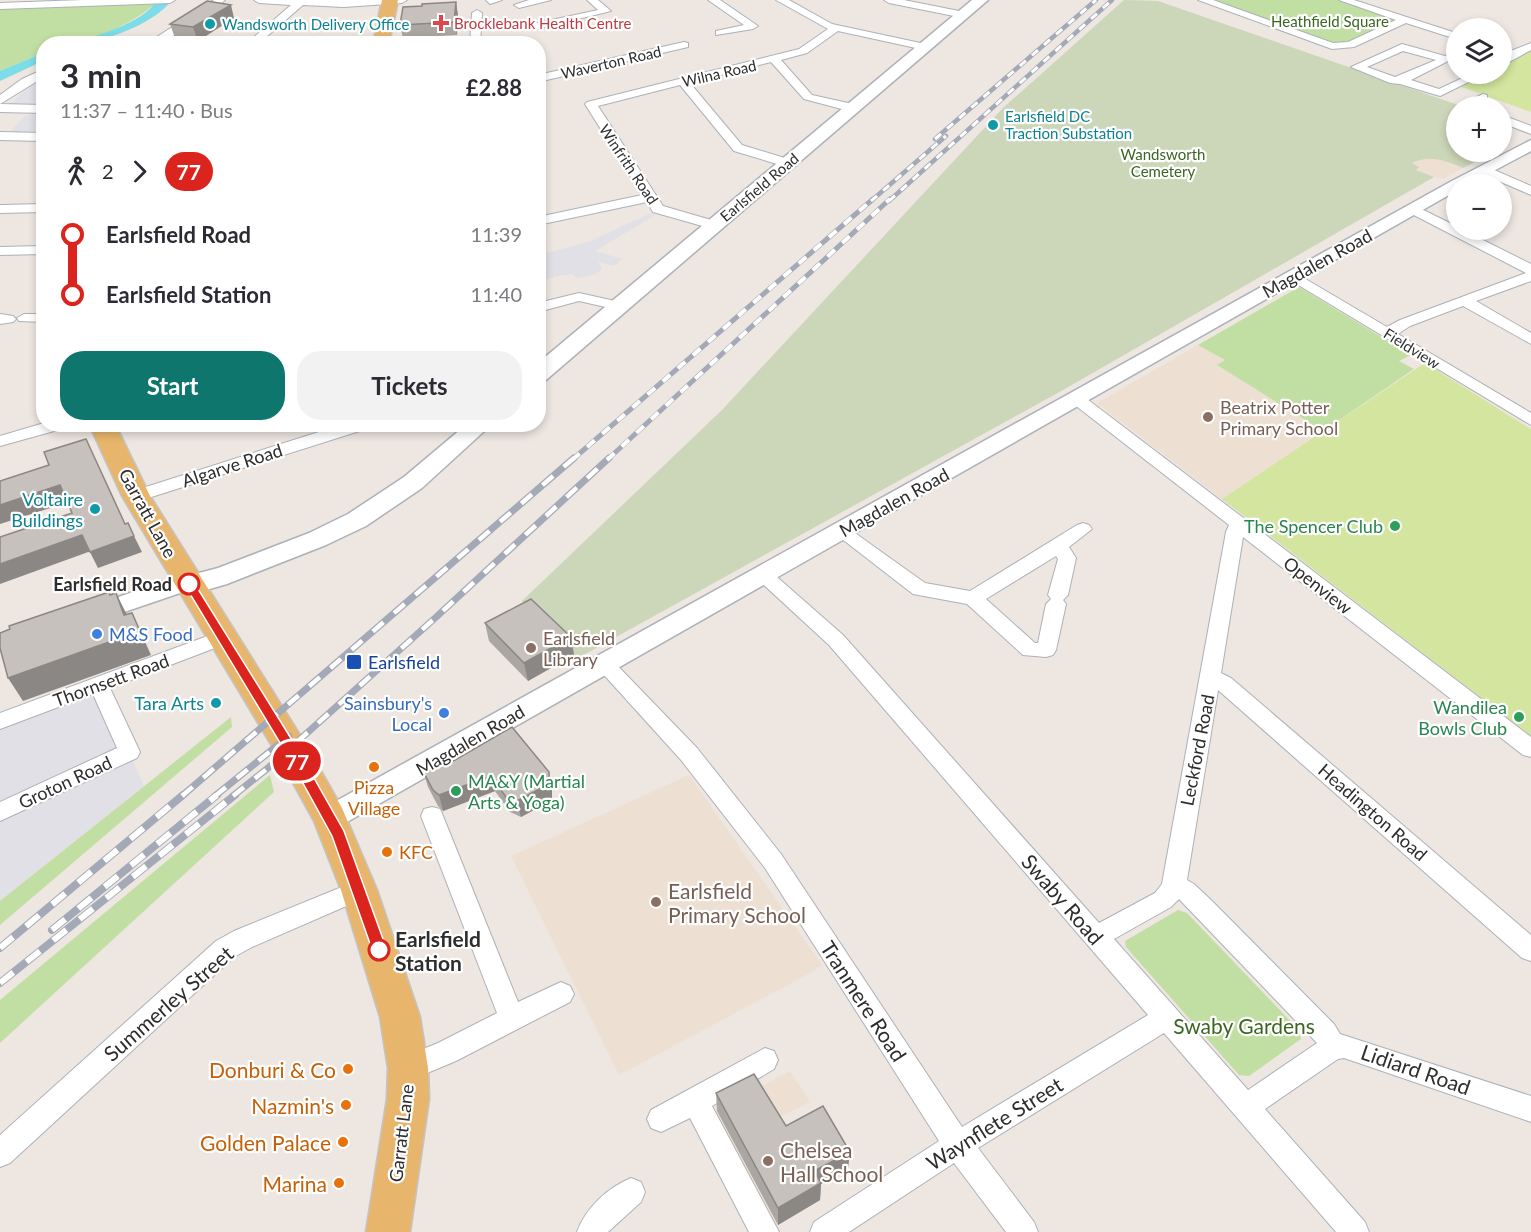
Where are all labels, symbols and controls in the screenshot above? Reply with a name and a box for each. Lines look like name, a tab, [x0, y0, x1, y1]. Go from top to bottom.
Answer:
park label: Heathfield Square	[1271, 12, 1389, 30]
marker: Brocklebank Health Centre	[432, 14, 450, 32]
place label: Brocklebank Health Centre	[454, 14, 631, 32]
place label: Wandsworth Delivery Office	[222, 15, 409, 33]
marker: Wandsworth Delivery Office	[203, 17, 217, 31]
map controls	[1446, 18, 1512, 240]
button: layers	[1446, 18, 1512, 84]
street label: Waverton Road	[559, 42, 663, 82]
text: 3 min	[60, 55, 142, 95]
street label: Wilna Road	[680, 56, 758, 90]
text: £2.88	[466, 74, 522, 101]
button: +	[1446, 96, 1512, 162]
text: 11:37 – 11:40 · Bus	[60, 98, 233, 122]
place label: Earlsfield DC Traction Substation	[1005, 107, 1132, 142]
marker: Earlsfield DC Traction Substation	[986, 118, 1000, 132]
street label: Winfrith Road	[596, 121, 662, 207]
park label: Wandsworth Cemetery	[1121, 145, 1205, 180]
street label: Earlsfield Road	[716, 149, 802, 225]
icon: walk	[60, 155, 93, 188]
icon: forward	[123, 155, 156, 188]
text: 2	[102, 159, 114, 183]
text: 77	[177, 159, 201, 184]
button: −	[1446, 174, 1512, 240]
text: Earlsfield Road	[106, 221, 251, 248]
text: 11:39	[471, 222, 522, 246]
street label: Magdalen Road	[1258, 224, 1376, 302]
text: Earlsfield Station	[106, 281, 271, 308]
text: 11:40	[471, 282, 522, 306]
street label: Fieldview	[1381, 324, 1444, 372]
button: Start	[60, 351, 285, 420]
button: Tickets	[297, 351, 522, 420]
place label: Beatrix Potter Primary School	[1220, 396, 1338, 439]
marker: Beatrix Potter Primary School	[1201, 410, 1215, 424]
street label: Algarve Road	[179, 438, 285, 492]
street label: Magdalen Road	[835, 463, 953, 541]
street label: Garratt Lane	[115, 465, 181, 561]
place label: Voltaire Buildings	[11, 488, 83, 531]
marker: Voltaire Buildings	[88, 502, 102, 516]
place label: The Spencer Club	[1244, 515, 1383, 537]
marker: The Spencer Club	[1388, 519, 1402, 533]
street label: Openview	[1279, 551, 1357, 619]
place label: Earlsfield Road	[53, 573, 172, 595]
marker: Earlsfield Road	[178, 573, 200, 595]
place label: M&S Food	[109, 623, 193, 645]
marker: M&S Food	[90, 627, 104, 641]
place label: Earlsfield Library	[543, 627, 615, 670]
marker: Earlsfield Library	[524, 641, 538, 655]
street label: Thornsett Road	[50, 649, 172, 711]
place label: Earlsfield	[368, 651, 440, 673]
marker: Earlsfield	[345, 653, 363, 671]
place label: Tara Arts	[134, 692, 204, 714]
place label: Sainsbury's Local	[344, 692, 432, 735]
street label: Leckford Road	[1175, 693, 1219, 807]
marker: Tara Arts	[209, 696, 223, 710]
place label: Wandilea Bowls Club	[1418, 696, 1507, 739]
street label: Magdalen Road	[412, 700, 528, 780]
marker: Sainsbury's Local	[437, 706, 451, 720]
marker: Wandilea Bowls Club	[1512, 710, 1526, 724]
line badge: 77	[270, 742, 324, 780]
text: 77	[285, 749, 309, 774]
street label: Groton Road	[15, 751, 115, 813]
street label: Headington Road	[1314, 759, 1432, 865]
marker: Pizza Village	[367, 760, 381, 774]
place label: MA&Y (Martial Arts & Yoga)	[468, 770, 585, 813]
place label: Pizza Village	[348, 776, 400, 819]
marker: MA&Y (Martial Arts & Yoga)	[449, 784, 463, 798]
place label: KFC	[399, 841, 433, 863]
marker: KFC	[380, 845, 394, 859]
street label: Swaby Road	[1017, 849, 1109, 949]
place label: Earlsfield Primary School	[668, 878, 806, 927]
marker: Earlsfield Primary School	[649, 895, 663, 909]
place label: Earlsfield Station	[395, 926, 481, 975]
street label: Tranmere Road	[816, 936, 912, 1066]
marker: Earlsfield Station	[368, 939, 390, 961]
street label: Summerley Street	[98, 940, 238, 1066]
park label: Swaby Gardens	[1173, 1013, 1315, 1038]
street label: Lidiard Road	[1358, 1039, 1474, 1099]
place label: Donburi & Co	[209, 1057, 336, 1082]
marker: Donburi & Co	[341, 1062, 355, 1076]
street label: Waynflete Street	[921, 1071, 1067, 1175]
street label: Garratt Lane	[384, 1083, 418, 1183]
place label: Nazmin's	[251, 1093, 334, 1118]
marker: Nazmin's	[339, 1098, 353, 1112]
place label: Golden Palace	[200, 1130, 331, 1155]
marker: Golden Palace	[336, 1135, 350, 1149]
place label: Chelsea Hall School	[780, 1137, 883, 1186]
marker: Chelsea Hall School	[761, 1154, 775, 1168]
place label: Marina	[263, 1171, 327, 1196]
marker: Marina	[332, 1176, 346, 1190]

